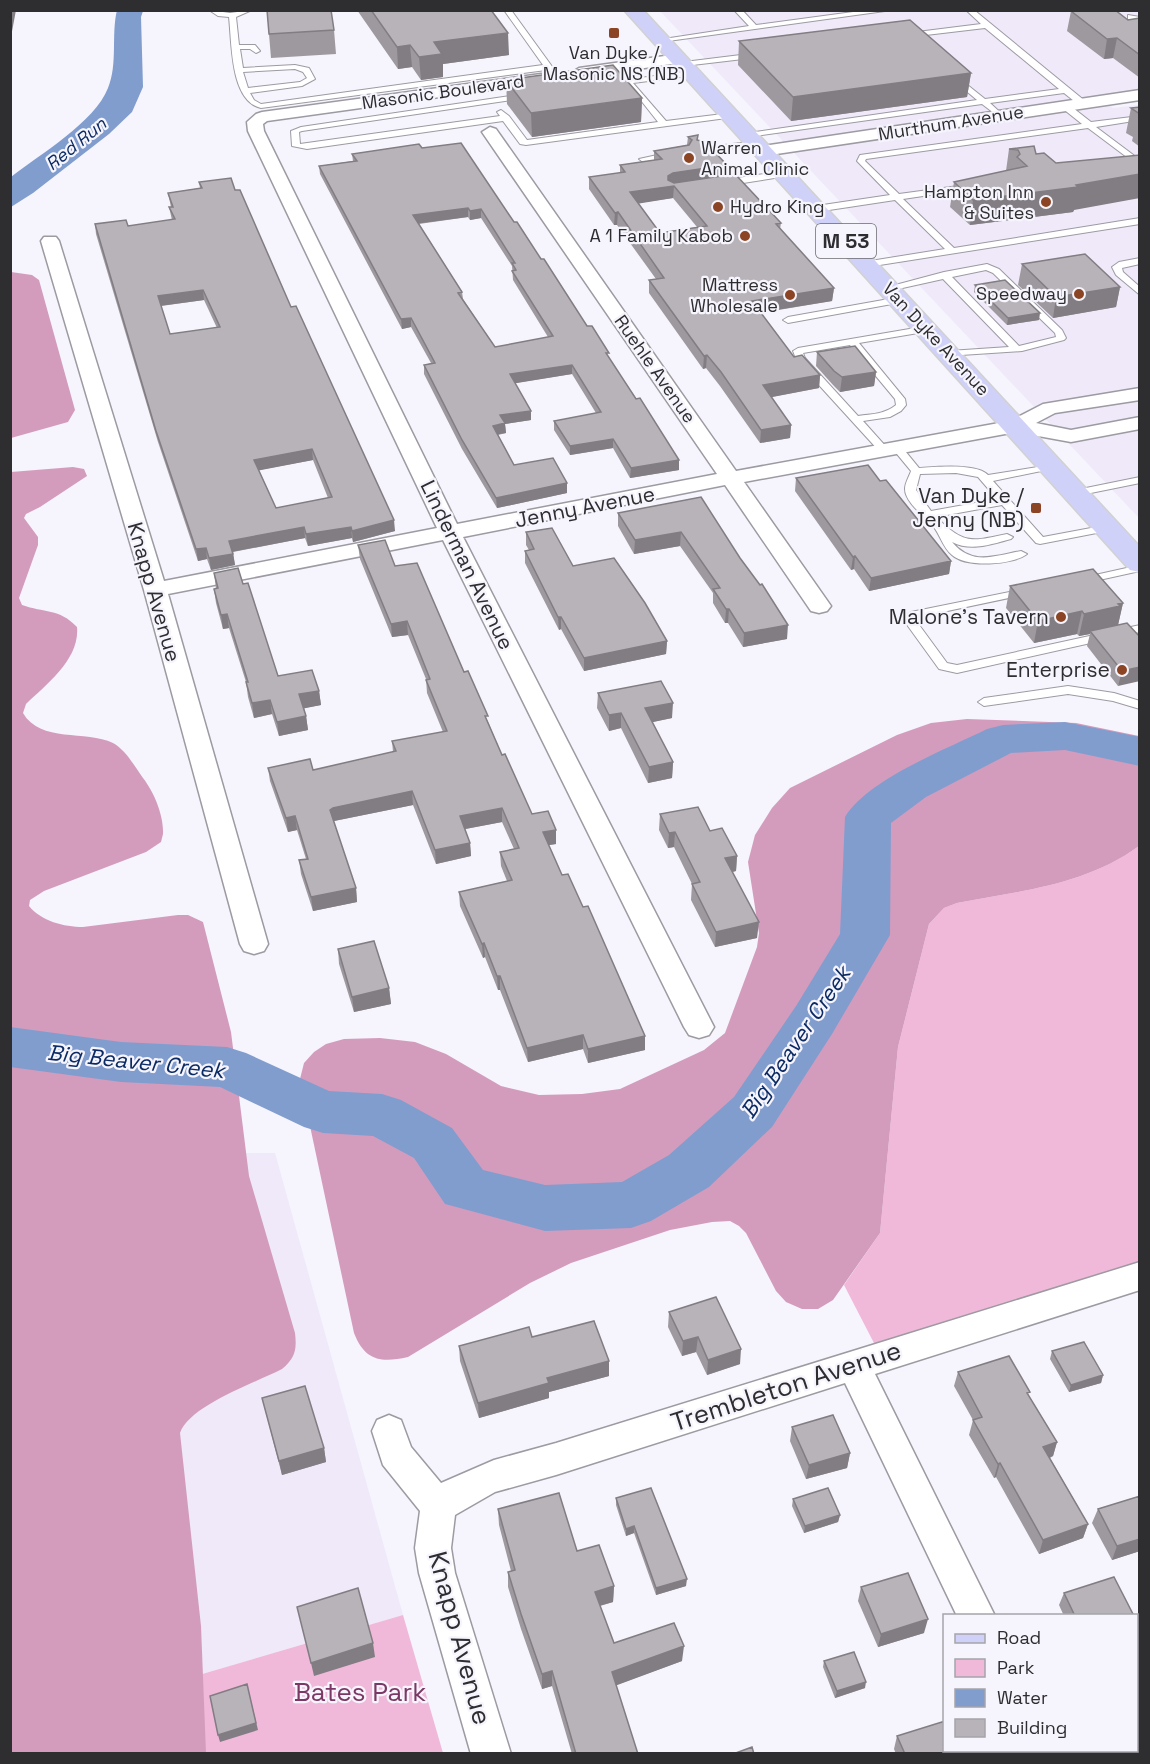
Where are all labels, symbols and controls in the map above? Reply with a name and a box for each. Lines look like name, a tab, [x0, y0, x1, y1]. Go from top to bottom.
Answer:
marker: Van Dyke / Masonic NS (NB)	[607, 26, 621, 40]
place label: Van Dyke / Masonic NS (NB)	[543, 41, 685, 85]
street label: Masonic Boulevard	[360, 69, 526, 114]
street label: Murthum Avenue	[877, 100, 1025, 145]
water label: Red Run	[41, 112, 112, 175]
place label: Warren Animal Clinic	[701, 136, 809, 180]
marker: Warren Animal Clinic	[682, 151, 696, 165]
place label: Hampton Inn & Suites	[924, 180, 1034, 224]
place label: Hydro King	[730, 195, 825, 218]
marker: Hampton Inn & Suites	[1039, 195, 1053, 209]
marker: Hydro King	[711, 200, 725, 214]
place label: A 1 Family Kabob	[590, 224, 733, 247]
road number: M 53	[816, 224, 876, 258]
marker: A 1 Family Kabob	[738, 229, 752, 243]
place label: Mattress Wholesale	[690, 273, 778, 317]
street label: Van Dyke Avenue	[878, 277, 995, 400]
place label: Speedway	[976, 282, 1067, 305]
marker: Speedway	[1072, 287, 1086, 301]
marker: Mattress Wholesale	[783, 288, 797, 302]
street label: Ruehle Avenue	[610, 310, 701, 427]
street label: Linderman Avenue	[415, 475, 520, 654]
street label: Jenny Avenue	[513, 480, 657, 533]
place label: Van Dyke / Jenny (NB)	[912, 482, 1024, 533]
marker: Van Dyke / Jenny (NB)	[1029, 501, 1043, 515]
street label: Knapp Avenue	[122, 519, 187, 665]
place label: Malone's Tavern	[889, 603, 1049, 630]
marker: Malone's Tavern	[1054, 610, 1068, 624]
place label: Enterprise	[1006, 656, 1110, 683]
marker: Enterprise	[1115, 663, 1129, 677]
water label: Big Beaver Creek	[734, 959, 857, 1123]
water label: Big Beaver Creek	[46, 1038, 228, 1084]
street label: Trembleton Avenue	[667, 1333, 905, 1439]
street label: Knapp Avenue	[420, 1547, 500, 1729]
legend	[943, 1614, 1138, 1752]
text: Road	[997, 1626, 1041, 1649]
text: Park	[997, 1656, 1035, 1679]
park label: Bates Park	[294, 1675, 426, 1709]
text: Water	[997, 1686, 1048, 1709]
text: Building	[997, 1716, 1067, 1739]

